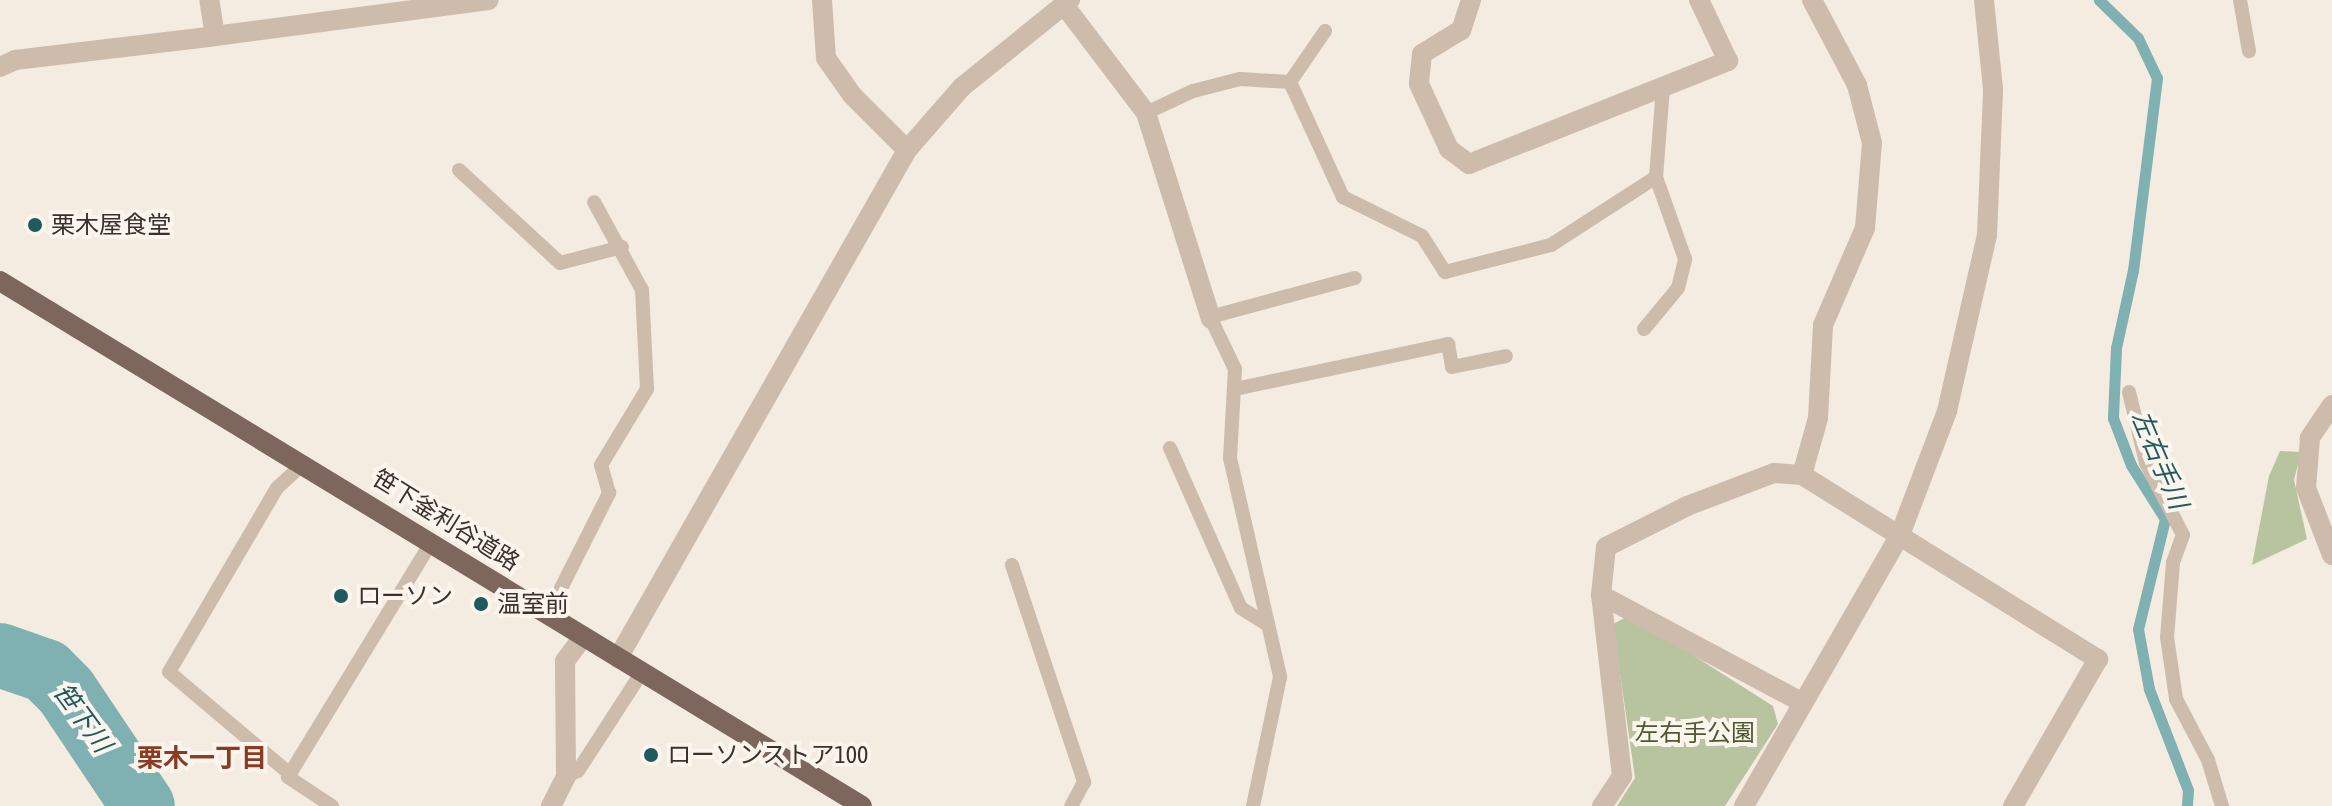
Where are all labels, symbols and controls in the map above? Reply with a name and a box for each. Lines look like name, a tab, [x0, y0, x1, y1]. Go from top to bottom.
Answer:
place label: 栗木屋食堂	[51, 211, 171, 239]
marker: 栗木屋食堂	[26, 216, 44, 234]
water label: 左右手川	[2124, 406, 2194, 514]
street label: 笹下釜利谷道路	[367, 463, 525, 577]
place label: ローソン	[357, 582, 453, 610]
marker: ローソン	[332, 587, 350, 605]
place label: 温室前	[497, 590, 569, 618]
marker: 温室前	[472, 595, 490, 613]
water label: 笹下川	[46, 677, 118, 759]
park label: 左右手公園	[1635, 719, 1755, 747]
place label: ローソンストア100	[667, 741, 869, 769]
district label: 栗木一丁目	[137, 743, 267, 775]
marker: ローソンストア100	[642, 746, 660, 764]

